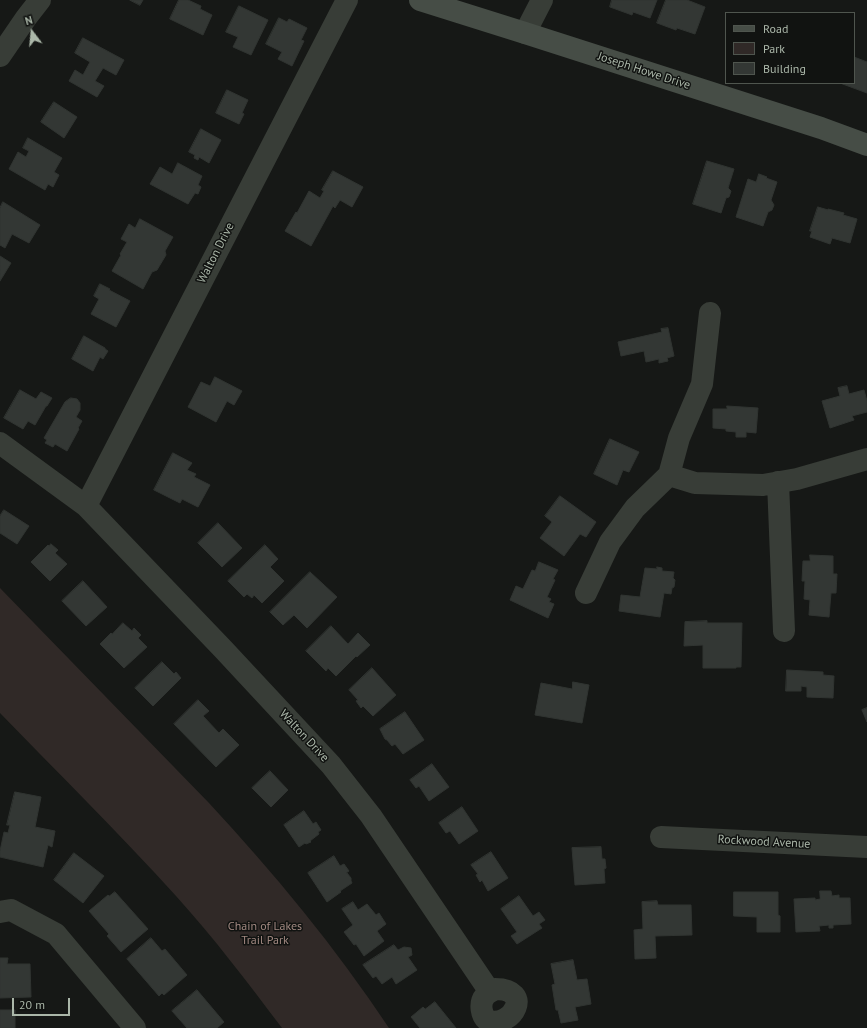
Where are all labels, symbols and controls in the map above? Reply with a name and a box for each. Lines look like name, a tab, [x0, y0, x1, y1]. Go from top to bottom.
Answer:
north arrow	[12, 12, 52, 52]
legend	[725, 12, 855, 84]
text: N	[23, 13, 34, 28]
text: Road	[763, 21, 788, 36]
text: Park	[763, 41, 785, 56]
street label: Joseph Howe Drive	[596, 49, 692, 93]
text: Building	[763, 61, 806, 76]
street label: Walton Drive	[195, 220, 237, 286]
street label: Walton Drive	[276, 707, 332, 765]
street label: Rockwood Avenue	[717, 832, 811, 852]
park label: Chain of Lakes Trail Park	[228, 920, 302, 948]
scale bar	[14, 990, 72, 1016]
text: 20 m	[19, 997, 45, 1012]

